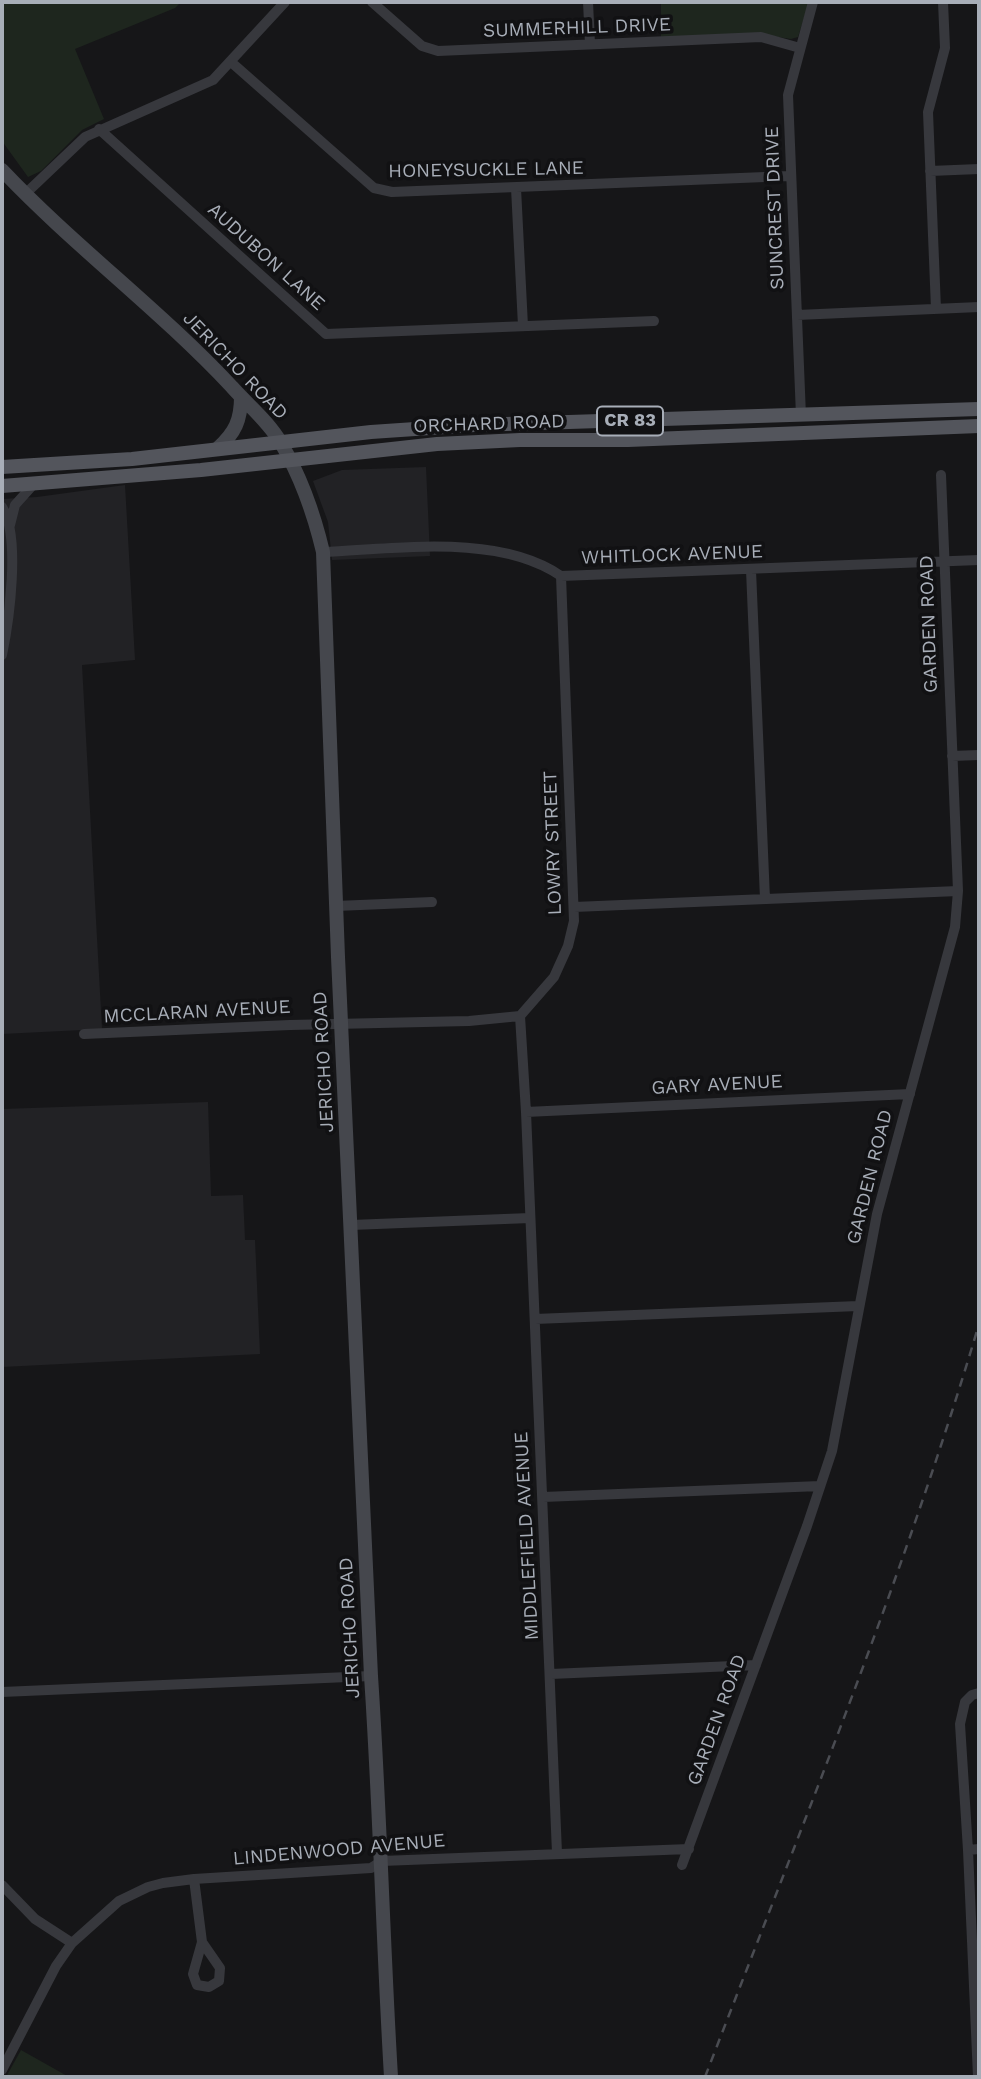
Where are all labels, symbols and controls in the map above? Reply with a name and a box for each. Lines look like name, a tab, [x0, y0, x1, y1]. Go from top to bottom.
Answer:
street label: SUMMERHILL DRIVE	[483, 13, 671, 43]
street label: SUNCREST DRIVE	[761, 126, 789, 290]
street label: HONEYSUCKLE LANE	[388, 157, 584, 183]
street label: AUDUBON LANE	[203, 198, 329, 316]
street label: JERICHO ROAD	[178, 307, 292, 425]
road number: CR 83	[597, 407, 663, 436]
street label: ORCHARD ROAD	[413, 410, 565, 438]
street label: WHITLOCK AVENUE	[581, 540, 763, 570]
street label: GARDEN ROAD	[915, 555, 943, 693]
street label: LOWRY STREET	[539, 771, 567, 915]
street label: JERICHO ROAD	[309, 991, 339, 1133]
street label: MCCLARAN AVENUE	[103, 996, 291, 1028]
street label: GARY AVENUE	[651, 1070, 783, 1100]
street label: GARDEN ROAD	[842, 1107, 898, 1247]
street label: MIDDLEFIELD AVENUE	[510, 1431, 544, 1641]
street label: JERICHO ROAD	[335, 1557, 365, 1699]
street label: GARDEN ROAD	[683, 1651, 751, 1789]
street label: LINDENWOOD AVENUE	[232, 1829, 446, 1871]

